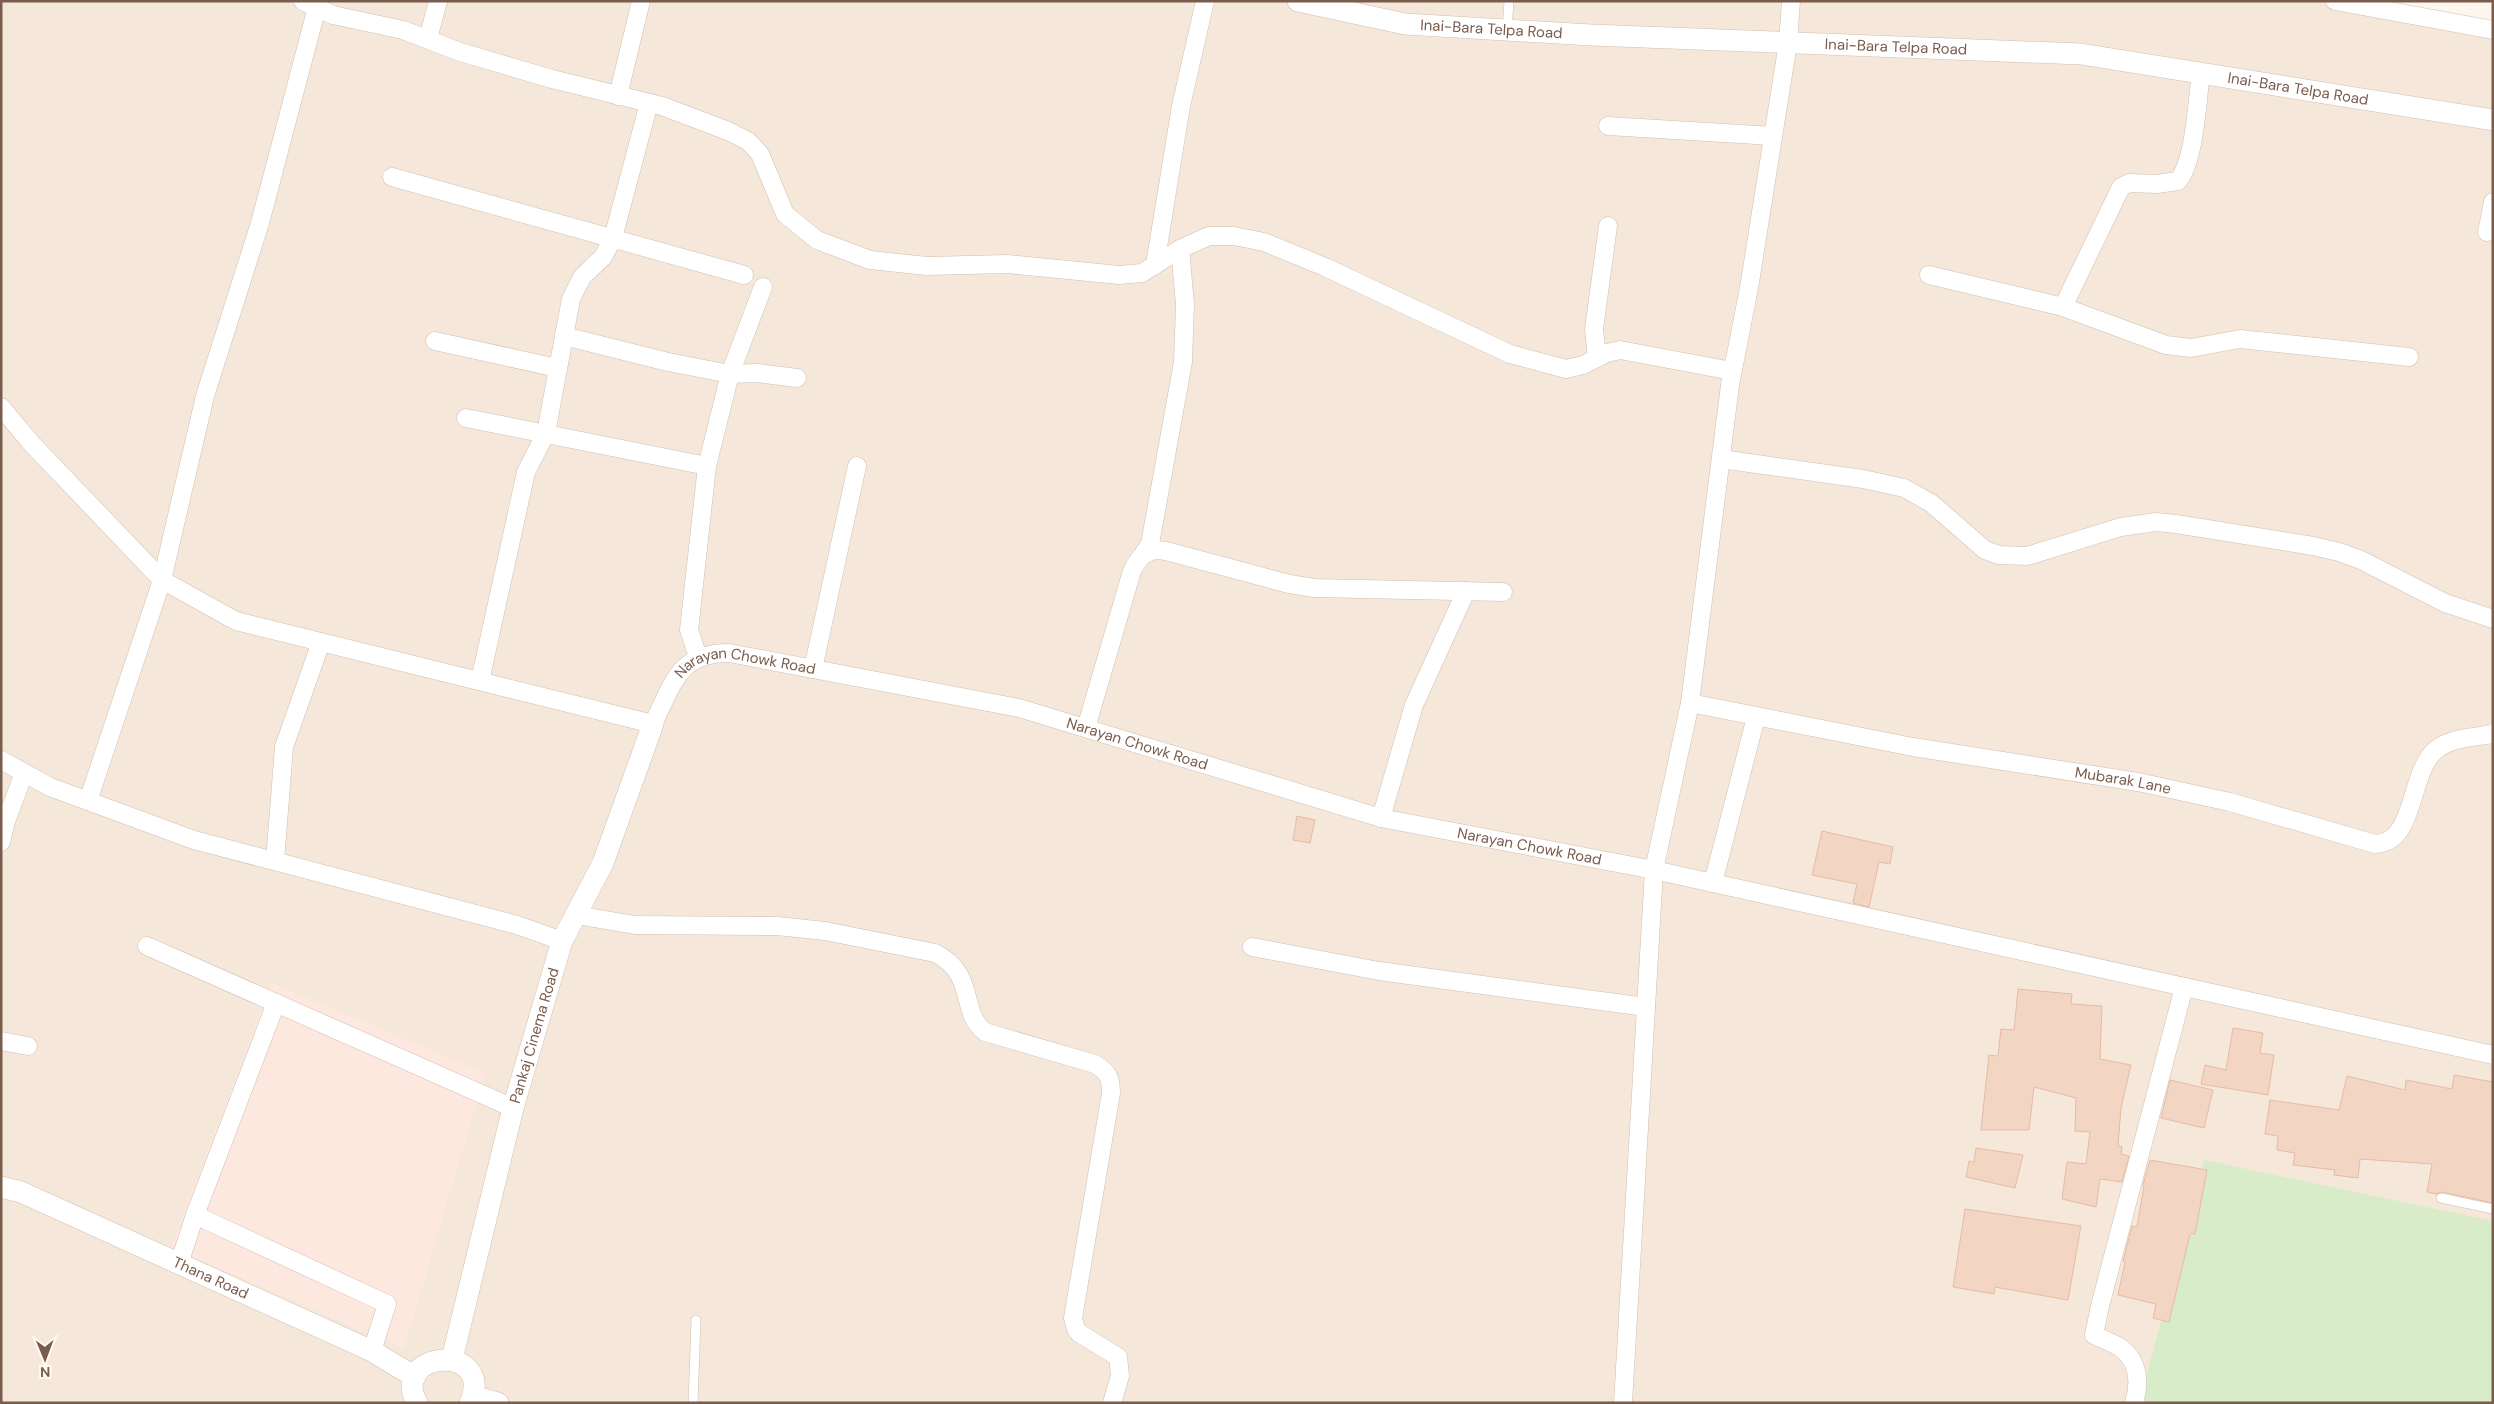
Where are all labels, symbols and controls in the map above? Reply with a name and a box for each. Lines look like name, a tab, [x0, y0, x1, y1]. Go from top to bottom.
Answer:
street label: Inai-Bara Telpa Road	[1420, 15, 1563, 43]
street label: Inai-Bara Telpa Road	[1824, 34, 1968, 60]
street label: Inai-Bara Telpa Road	[2226, 68, 2370, 110]
street label: Narayan Chowk Road	[670, 643, 817, 682]
street label: Narayan Chowk Road	[1064, 713, 1210, 775]
street label: Mubarak Lane	[2074, 762, 2173, 799]
street label: Narayan Chowk Road	[1456, 823, 1603, 870]
street label: Pankaj Cinema Road	[505, 965, 564, 1106]
street label: Thana Road	[170, 1252, 252, 1304]
north arrow	[20, 1334, 70, 1384]
text: N	[40, 1363, 50, 1381]

